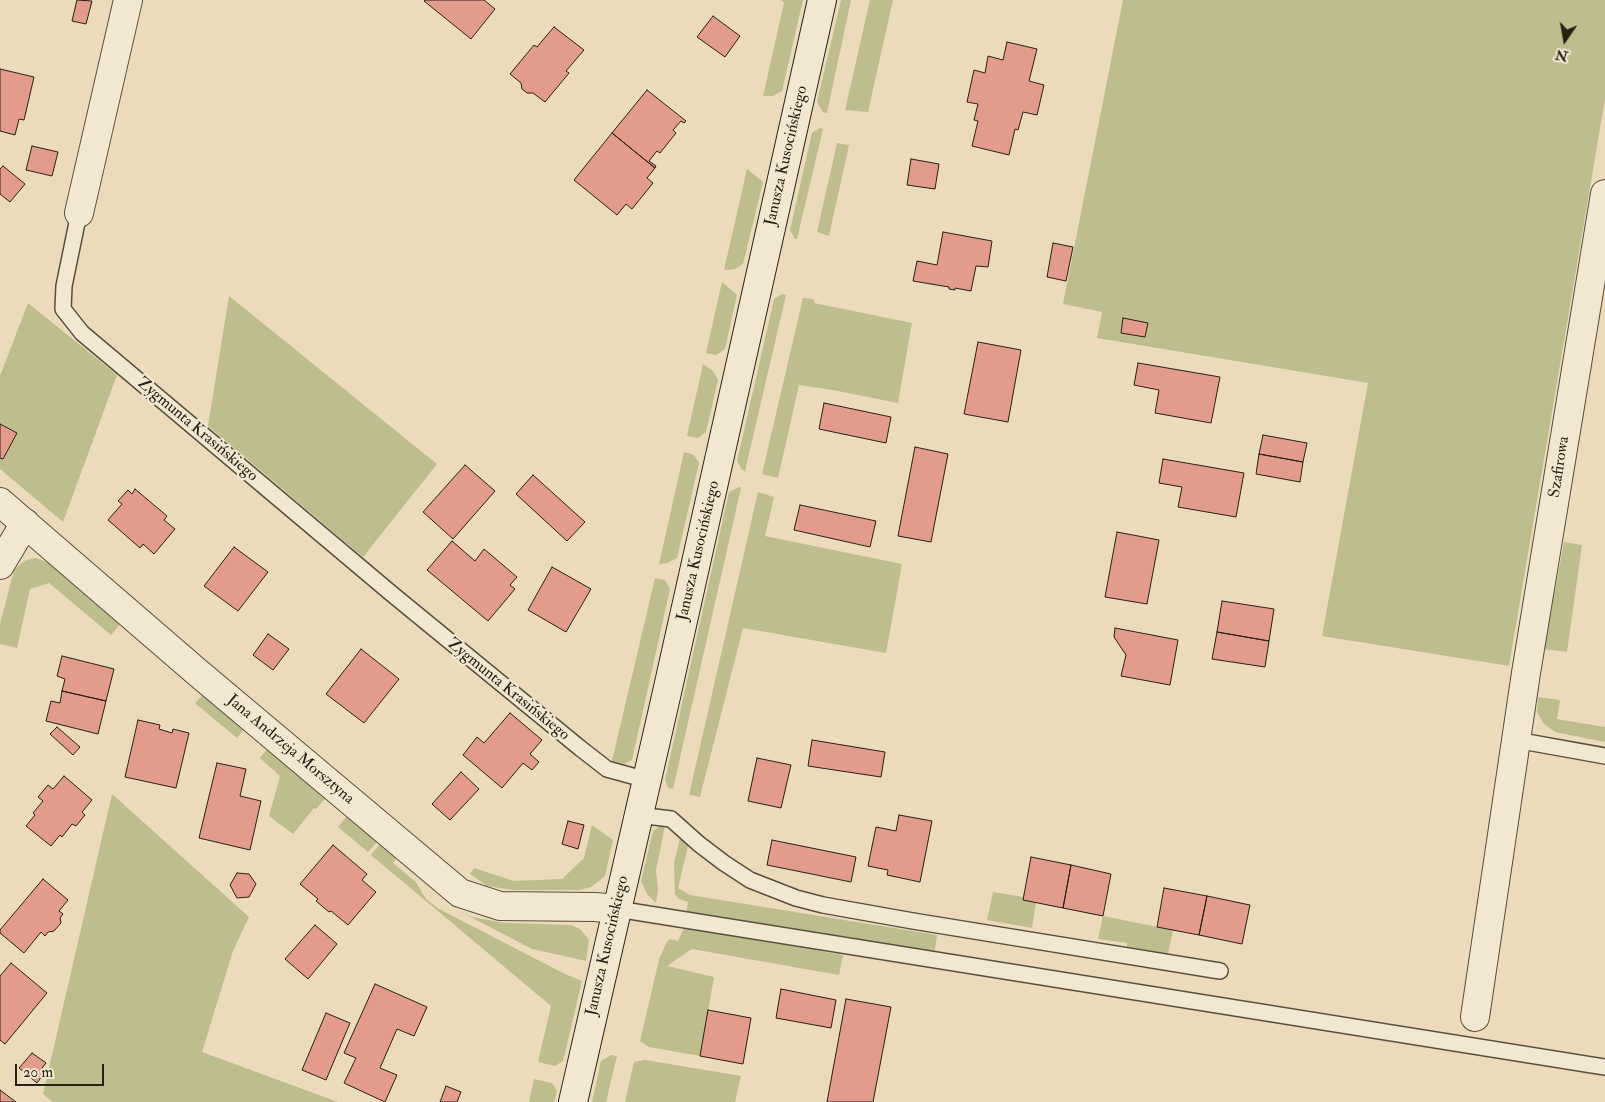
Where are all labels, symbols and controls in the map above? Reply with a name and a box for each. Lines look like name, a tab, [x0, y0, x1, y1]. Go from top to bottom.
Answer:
north arrow	[1540, 15, 1590, 65]
text: N	[1554, 46, 1570, 65]
street label: Janusza Kusocińskiego	[762, 84, 812, 228]
street label: Zygmunta Krasińskiego	[133, 374, 261, 486]
street label: Szafirowa	[1546, 435, 1574, 499]
street label: Janusza Kusocińskiego	[674, 479, 724, 623]
street label: Zygmunta Krasińskiego	[443, 635, 573, 745]
street label: Jana Andrzeja Morsztyna	[222, 691, 358, 809]
street label: Janusza Kusocińskiego	[583, 874, 633, 1018]
scale bar	[18, 1054, 106, 1086]
text: 20 m	[23, 1063, 53, 1082]

